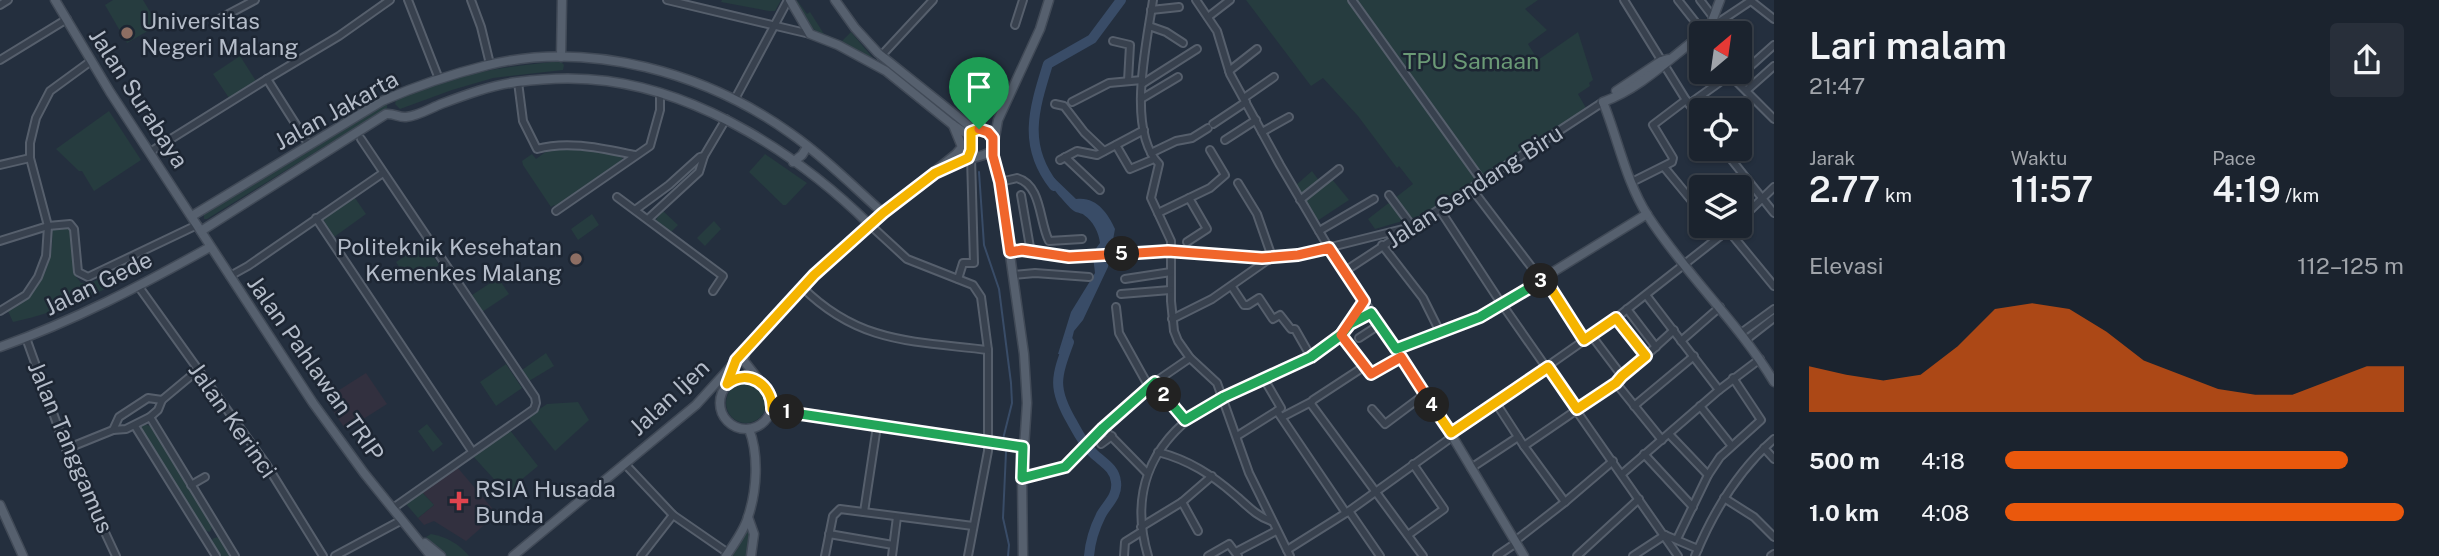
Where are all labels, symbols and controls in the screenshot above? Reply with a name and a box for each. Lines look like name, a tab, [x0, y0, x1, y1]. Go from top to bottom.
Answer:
place label: Universitas Negeri Malang	[141, 7, 299, 60]
north arrow	[1689, 21, 1752, 84]
map controls	[1689, 21, 1752, 238]
street label: Jalan Surabaya	[84, 23, 194, 173]
text: Lari malam	[1809, 23, 2007, 68]
button: share	[2330, 23, 2404, 97]
marker: Universitas Negeri Malang	[119, 25, 135, 41]
park label: TPU Samaan	[1403, 47, 1539, 74]
pin	[949, 57, 1009, 129]
street label: Jalan Jakarta	[269, 65, 403, 155]
icon: arrive	[960, 68, 998, 106]
text: 21:47	[1809, 72, 1865, 99]
button: locate	[1689, 98, 1752, 161]
street label: Jalan Sendang Biru	[1381, 119, 1567, 253]
text: Jarak	[1809, 147, 1855, 169]
text: Waktu	[2011, 147, 2067, 169]
text: Pace	[2212, 147, 2256, 169]
text: 2.77	[1809, 169, 1880, 210]
text: 11:57	[2011, 169, 2093, 210]
text: 4:19	[2212, 169, 2281, 210]
button: layers	[1689, 175, 1752, 238]
text: km	[1880, 184, 1912, 206]
text: /km	[2281, 184, 2319, 206]
place label: Politeknik Kesehatan Kemenkes Malang	[337, 233, 562, 286]
pin: 5	[1104, 236, 1140, 272]
text: 5	[1115, 242, 1128, 264]
street label: Jalan Gede	[40, 245, 156, 321]
marker: Politeknik Kesehatan Kemenkes Malang	[568, 251, 584, 267]
text: Elevasi	[1809, 252, 1883, 279]
text: 112–125 m	[2297, 252, 2404, 279]
pin: 3	[1524, 264, 1558, 298]
text: 3	[1534, 269, 1547, 291]
street label: Jalan Pahlawan TRIP	[242, 270, 390, 466]
street label: Jalan Ijen	[624, 353, 714, 441]
street label: Jalan Tanggamus	[23, 357, 119, 537]
street label: Jalan Kerinci	[183, 357, 283, 483]
pin: 2	[1146, 378, 1182, 412]
text: 2	[1157, 383, 1170, 405]
pin: 4	[1414, 388, 1450, 422]
text: 4	[1425, 393, 1438, 415]
pin: 1	[770, 394, 804, 430]
text: 1	[782, 400, 791, 422]
text: 500 m	[1809, 447, 1880, 474]
text: 4:18	[1921, 447, 1965, 474]
place label: RSIA Husada Bunda	[475, 475, 616, 528]
marker: RSIA Husada Bunda	[449, 491, 469, 511]
text: 1.0 km	[1809, 499, 1879, 526]
text: 4:08	[1921, 499, 1969, 526]

